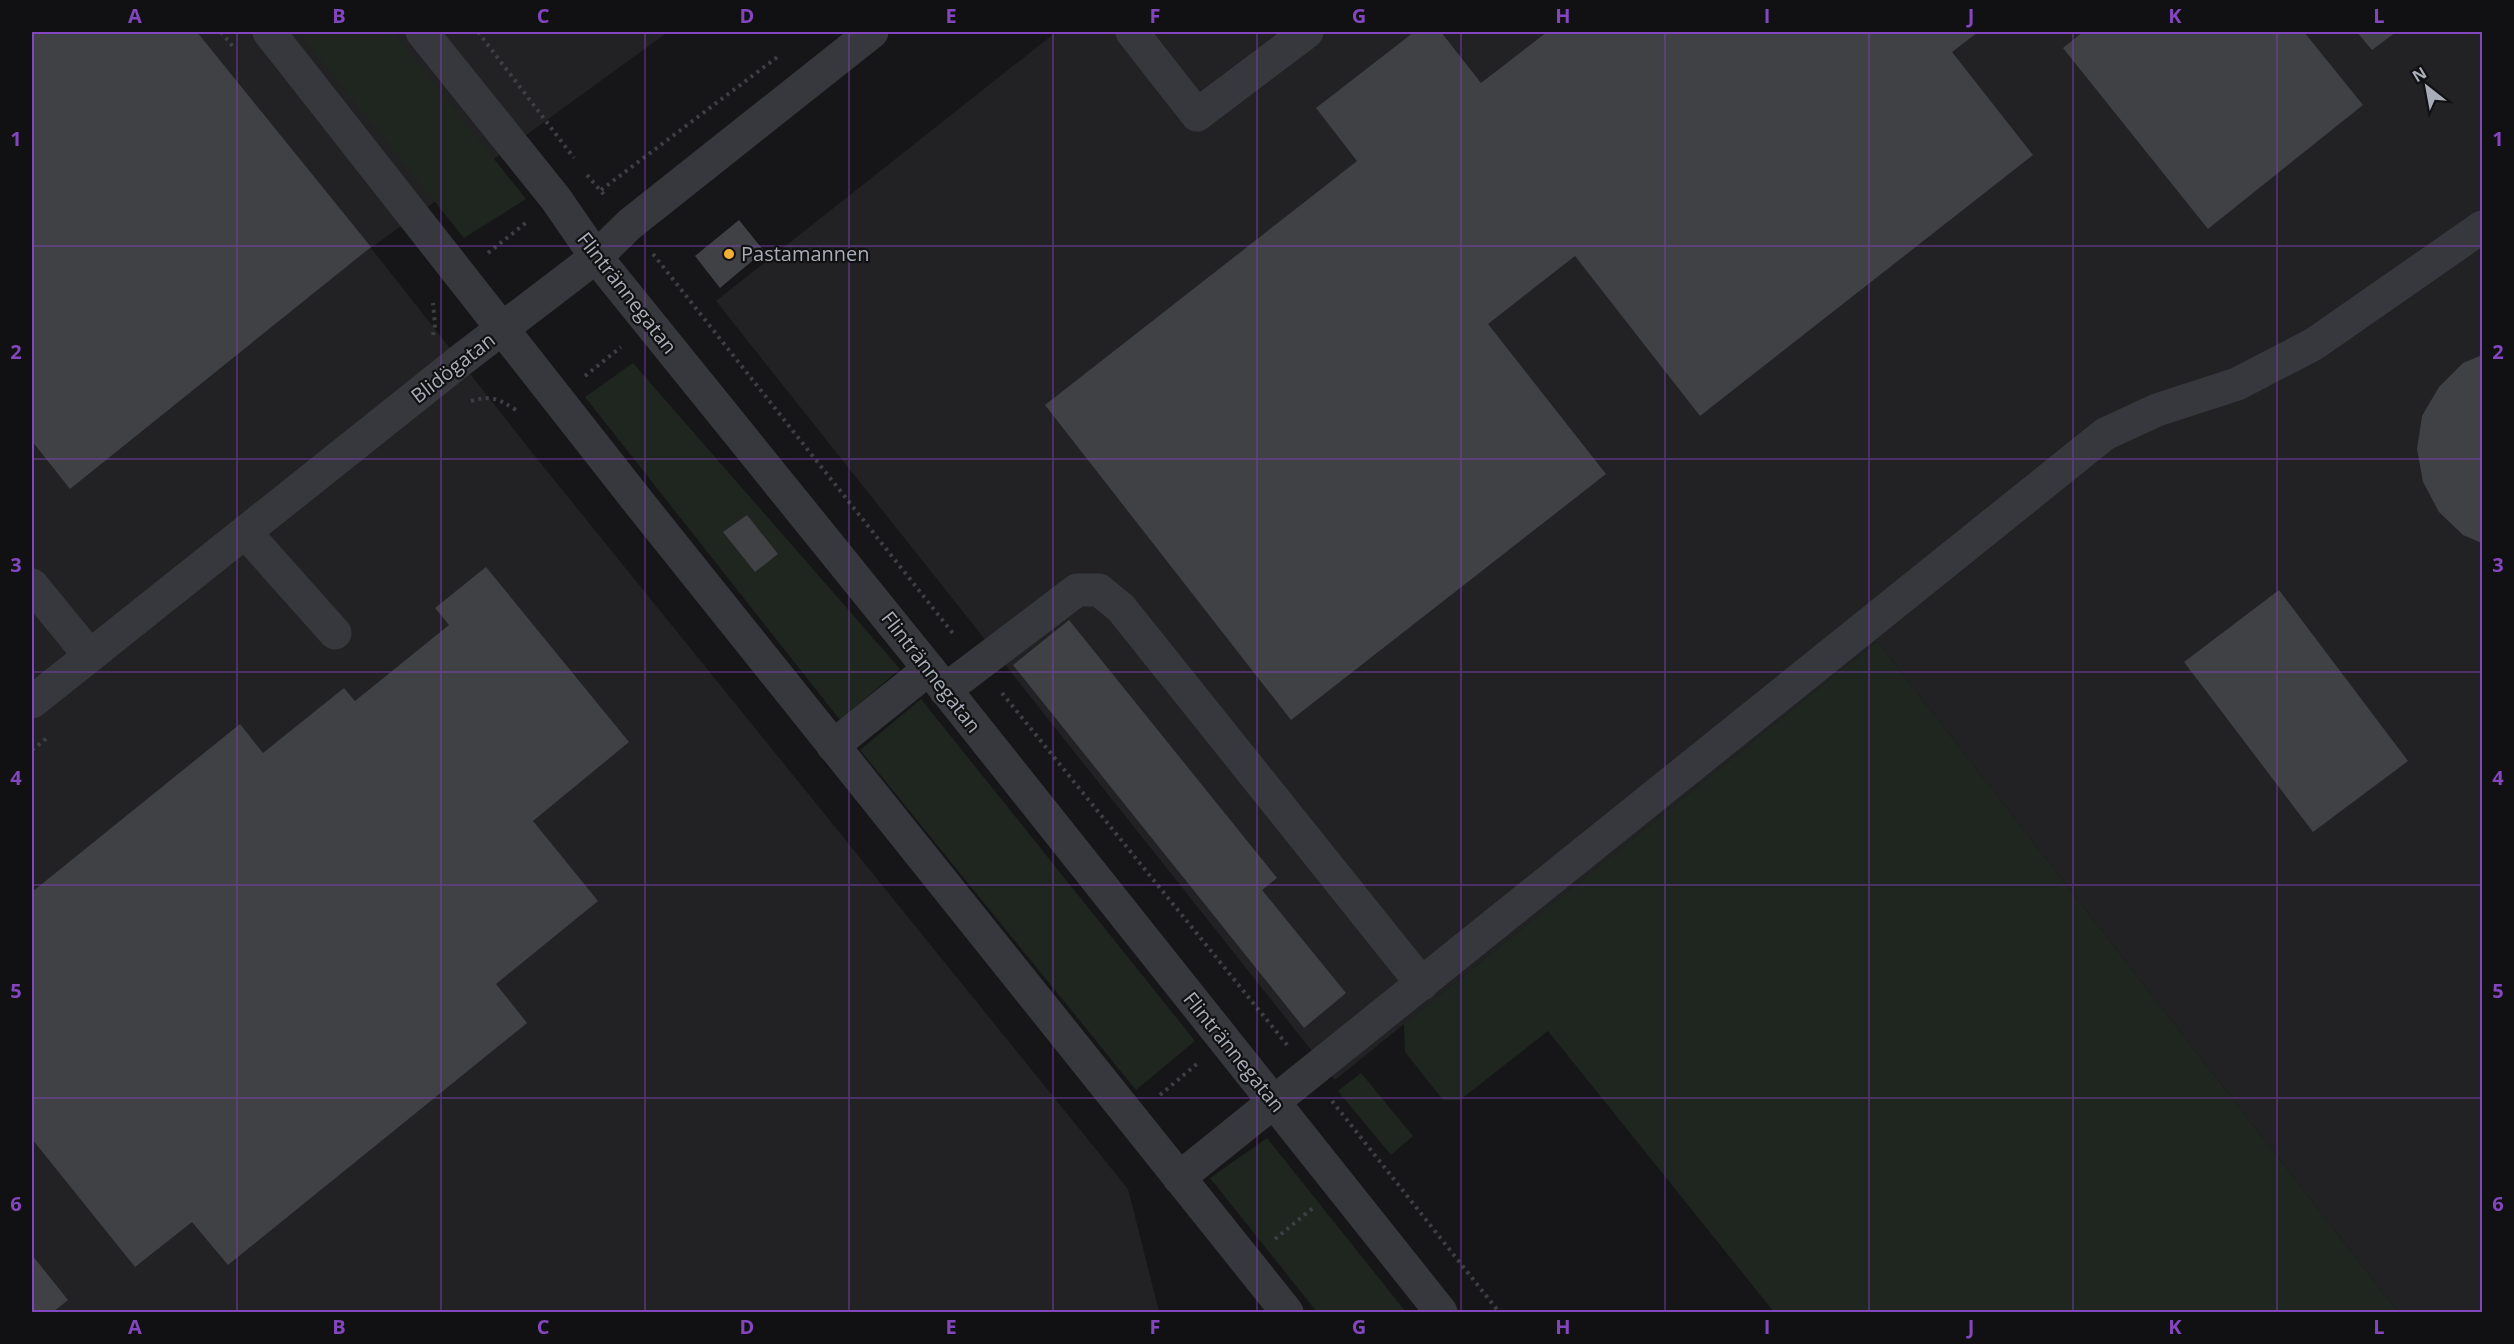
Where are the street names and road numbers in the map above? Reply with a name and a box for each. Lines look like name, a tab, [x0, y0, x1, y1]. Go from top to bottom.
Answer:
street label: Flintrännegatan	[571, 226, 683, 359]
street label: Blidögatan	[405, 326, 500, 409]
street label: Flintrännegatan	[875, 605, 987, 738]
street label: Flintrännegatan	[1178, 986, 1291, 1117]

